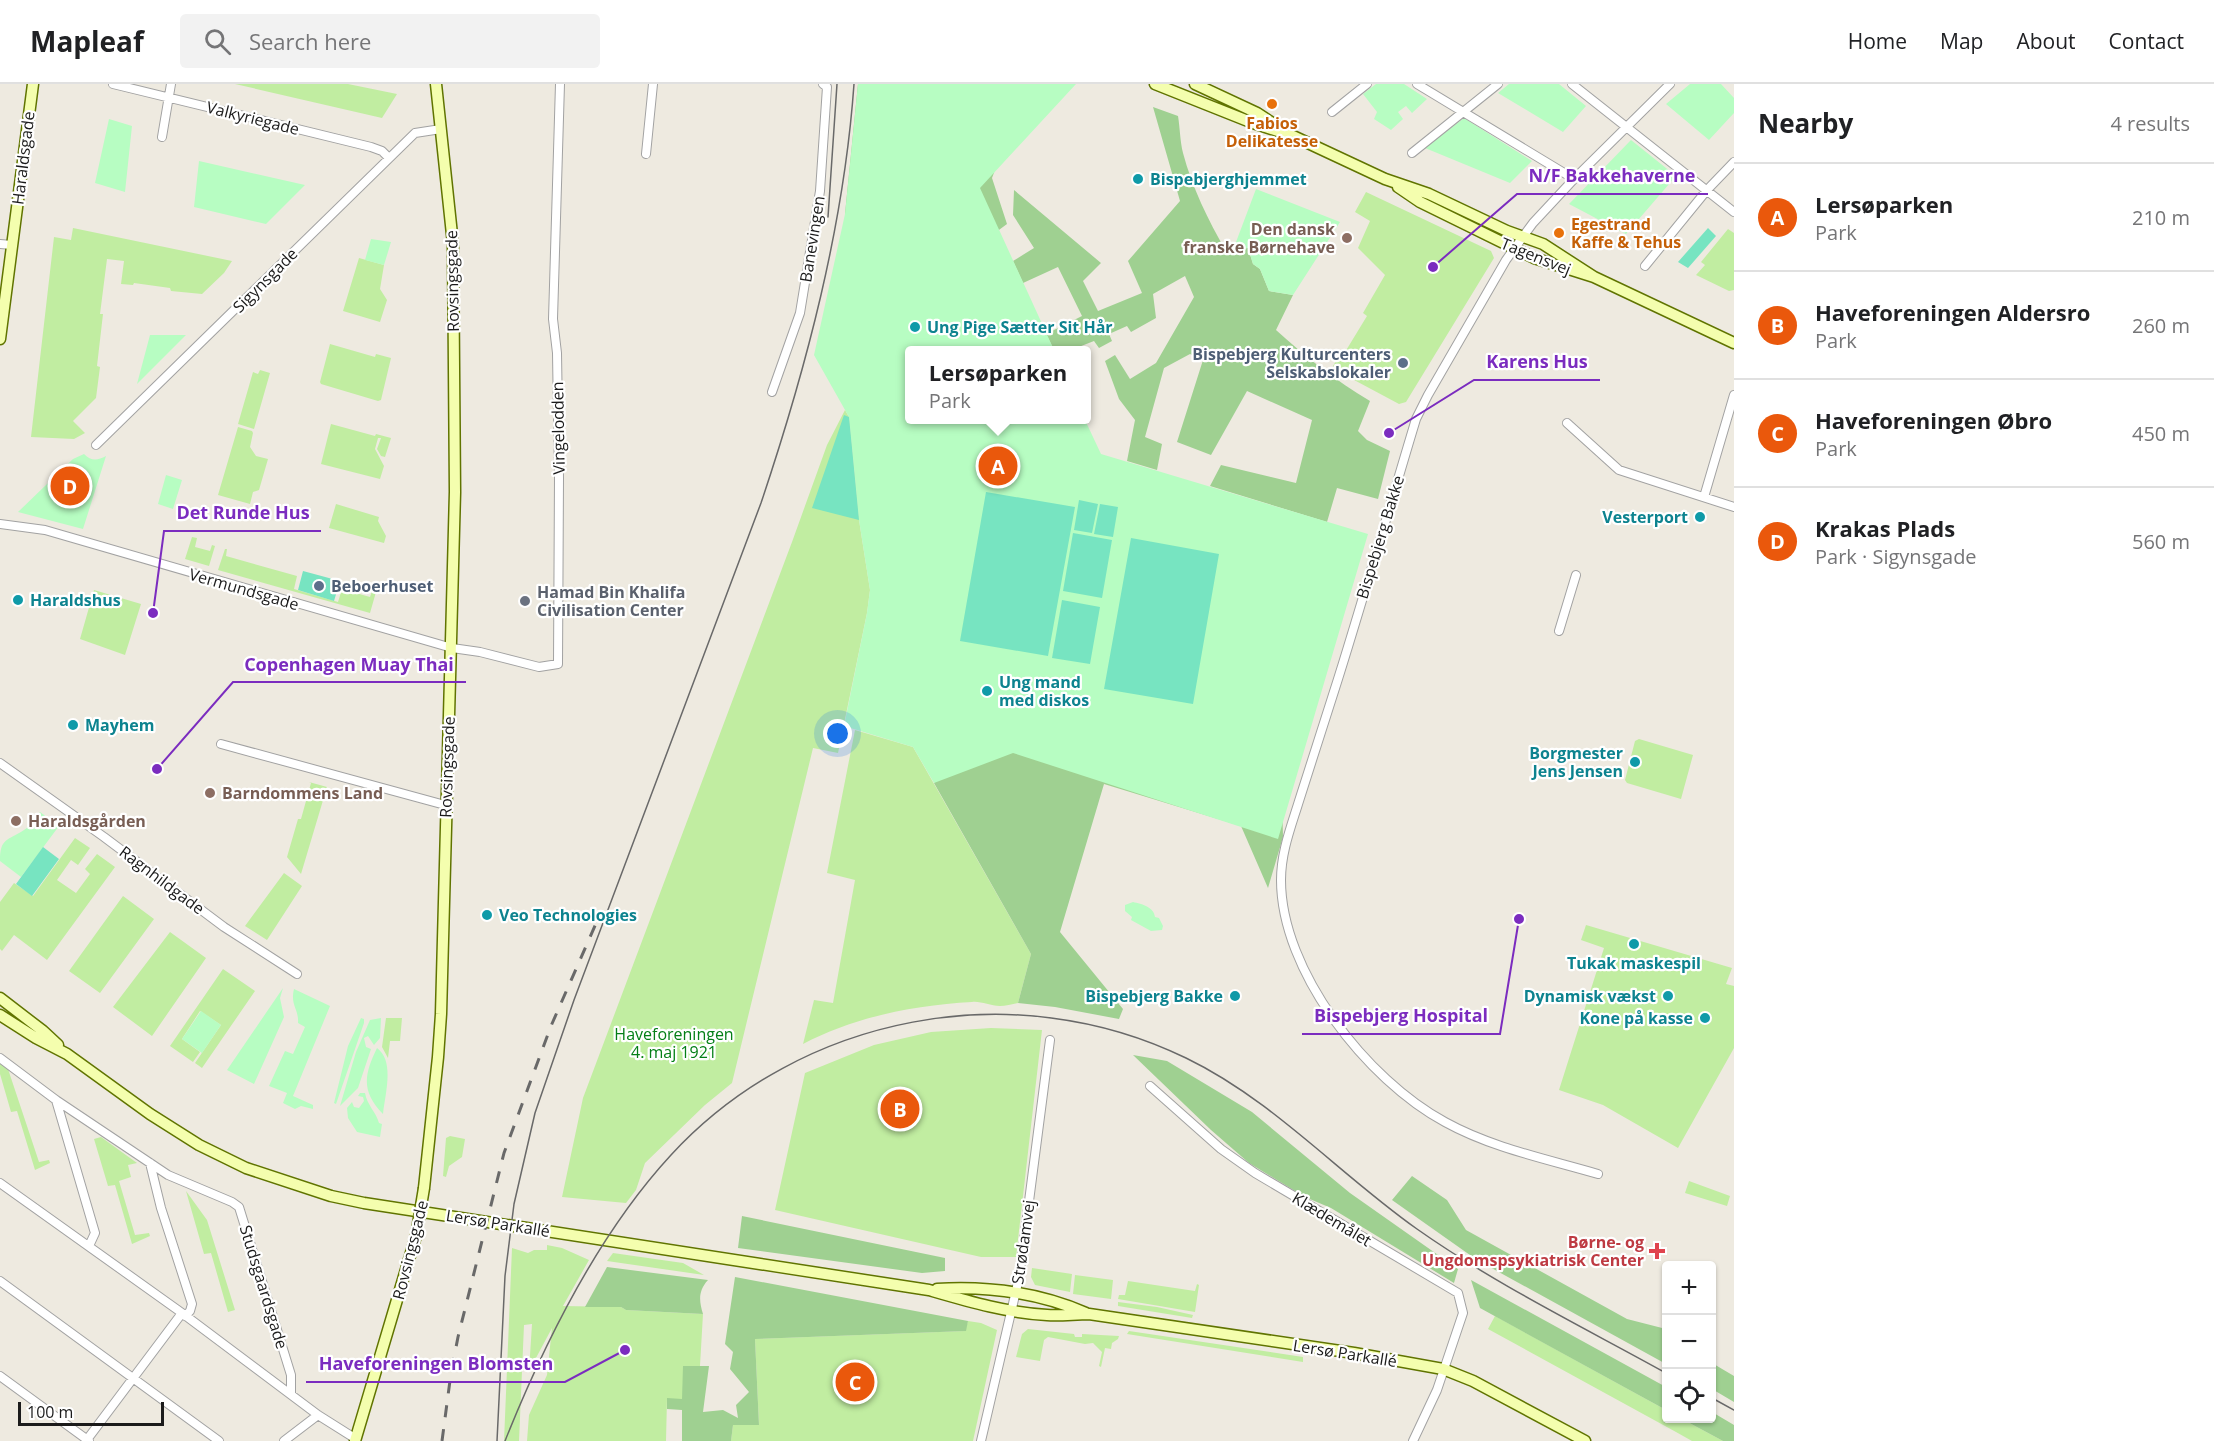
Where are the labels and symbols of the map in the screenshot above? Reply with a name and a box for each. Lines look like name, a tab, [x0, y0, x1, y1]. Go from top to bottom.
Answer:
street label: Valkyriegade	[204, 96, 302, 140]
marker: Fabios Delikatesse	[1265, 97, 1279, 111]
street label: Haraldsgade	[6, 110, 40, 206]
place label: Fabios Delikatesse	[1226, 112, 1318, 152]
callout: N/F Bakkehaverne	[1517, 158, 1708, 194]
text: N/F Bakkehaverne	[1529, 163, 1695, 187]
place label: Bispebjerghjemmet	[1150, 168, 1307, 190]
marker: Bispebjerghjemmet	[1131, 172, 1145, 186]
street label: Banevingen	[794, 194, 830, 284]
place label: Egestrand Kaffe & Tehus	[1571, 213, 1681, 253]
place label: Den dansk franske Børnehave	[1183, 218, 1335, 258]
marker: Egestrand Kaffe & Tehus	[1552, 226, 1566, 240]
street label: Rovsingsgade	[440, 230, 464, 332]
marker: Den dansk franske Børnehave	[1340, 231, 1354, 245]
street label: Tagensvej	[1498, 232, 1574, 280]
street label: Sigynsgade	[228, 243, 302, 317]
place label: Ung Pige Sætter Sit Hår	[927, 316, 1113, 338]
marker: Ung Pige Sætter Sit Hår	[908, 320, 922, 334]
place label: Bispebjerg Kulturcenters Selskabslokaler	[1192, 343, 1391, 383]
callout: Karens Hus	[1474, 344, 1600, 380]
text: Karens Hus	[1486, 349, 1588, 373]
marker: Bispebjerg Kulturcenters Selskabslokaler	[1396, 356, 1410, 370]
street label: Vingelodden	[546, 381, 570, 475]
pin: A	[978, 444, 1018, 488]
pin: D	[50, 464, 90, 508]
street label: Bispebjerg Bakke	[1351, 473, 1409, 601]
callout: Det Runde Hus	[164, 495, 321, 531]
text: Det Runde Hus	[176, 500, 310, 524]
place label: Vesterport	[1602, 506, 1688, 528]
marker: Vesterport	[1693, 510, 1707, 524]
street label: Vermundsgade	[187, 563, 301, 615]
place label: Beboerhuset	[331, 575, 433, 597]
marker: Beboerhuset	[312, 579, 326, 593]
place label: Hamad Bin Khalifa Civilisation Center	[537, 581, 685, 621]
place label: Haraldshus	[30, 589, 121, 611]
marker: Haraldshus	[11, 593, 25, 607]
marker: Hamad Bin Khalifa Civilisation Center	[518, 594, 532, 608]
callout: Copenhagen Muay Thai	[233, 646, 466, 682]
text: Copenhagen Muay Thai	[244, 652, 454, 676]
place label: Ung mand med diskos	[999, 671, 1089, 711]
marker: Ung mand med diskos	[980, 684, 994, 698]
place label: Mayhem	[85, 714, 155, 736]
street label: Rovsingsgade	[434, 716, 460, 818]
marker: Mayhem	[66, 718, 80, 732]
your location	[823, 719, 852, 748]
place label: Borgmester Jens Jensen	[1529, 742, 1623, 782]
marker: Borgmester Jens Jensen	[1628, 755, 1642, 769]
place label: Barndommens Land	[222, 782, 383, 804]
marker: Barndommens Land	[203, 786, 217, 800]
place label: Haraldsgården	[28, 810, 146, 832]
marker: Haraldsgården	[9, 814, 23, 828]
street label: Ragnhildgade	[115, 841, 209, 919]
place label: Veo Technologies	[499, 904, 637, 926]
marker: Veo Technologies	[480, 908, 494, 922]
marker: Tukak maskespil	[1627, 937, 1641, 951]
place label: Tukak maskespil	[1567, 952, 1701, 974]
place label: Bispebjerg Bakke	[1085, 985, 1223, 1007]
place label: Dynamisk vækst	[1524, 985, 1656, 1007]
marker: Bispebjerg Bakke	[1228, 989, 1242, 1003]
marker: Dynamisk vækst	[1661, 989, 1675, 1003]
callout: Bispebjerg Hospital	[1302, 998, 1500, 1034]
text: Bispebjerg Hospital	[1314, 1003, 1488, 1027]
place label: Kone på kasse	[1579, 1007, 1693, 1029]
marker: Kone på kasse	[1698, 1011, 1712, 1025]
park label: Haveforeningen 4. maj 1921	[614, 1023, 734, 1063]
pin: B	[880, 1086, 920, 1132]
street label: Klædemålet	[1288, 1187, 1376, 1251]
street label: Rovsingsgade	[387, 1198, 433, 1302]
street label: Strødamvej	[1006, 1198, 1040, 1286]
street label: Lersø Parkallé	[445, 1204, 551, 1242]
street label: Studsgaardsgade	[235, 1222, 293, 1352]
place label: Børne- og Ungdomspsykiatrisk Center	[1422, 1231, 1644, 1271]
marker: Børne- og Ungdomspsykiatrisk Center	[1648, 1242, 1666, 1260]
street label: Lersø Parkallé	[1292, 1334, 1398, 1372]
callout: Haveforeningen Blomsten	[306, 1346, 565, 1382]
text: Haveforeningen Blomsten	[319, 1351, 553, 1375]
pin: C	[836, 1360, 874, 1404]
scale bar	[18, 1399, 164, 1426]

